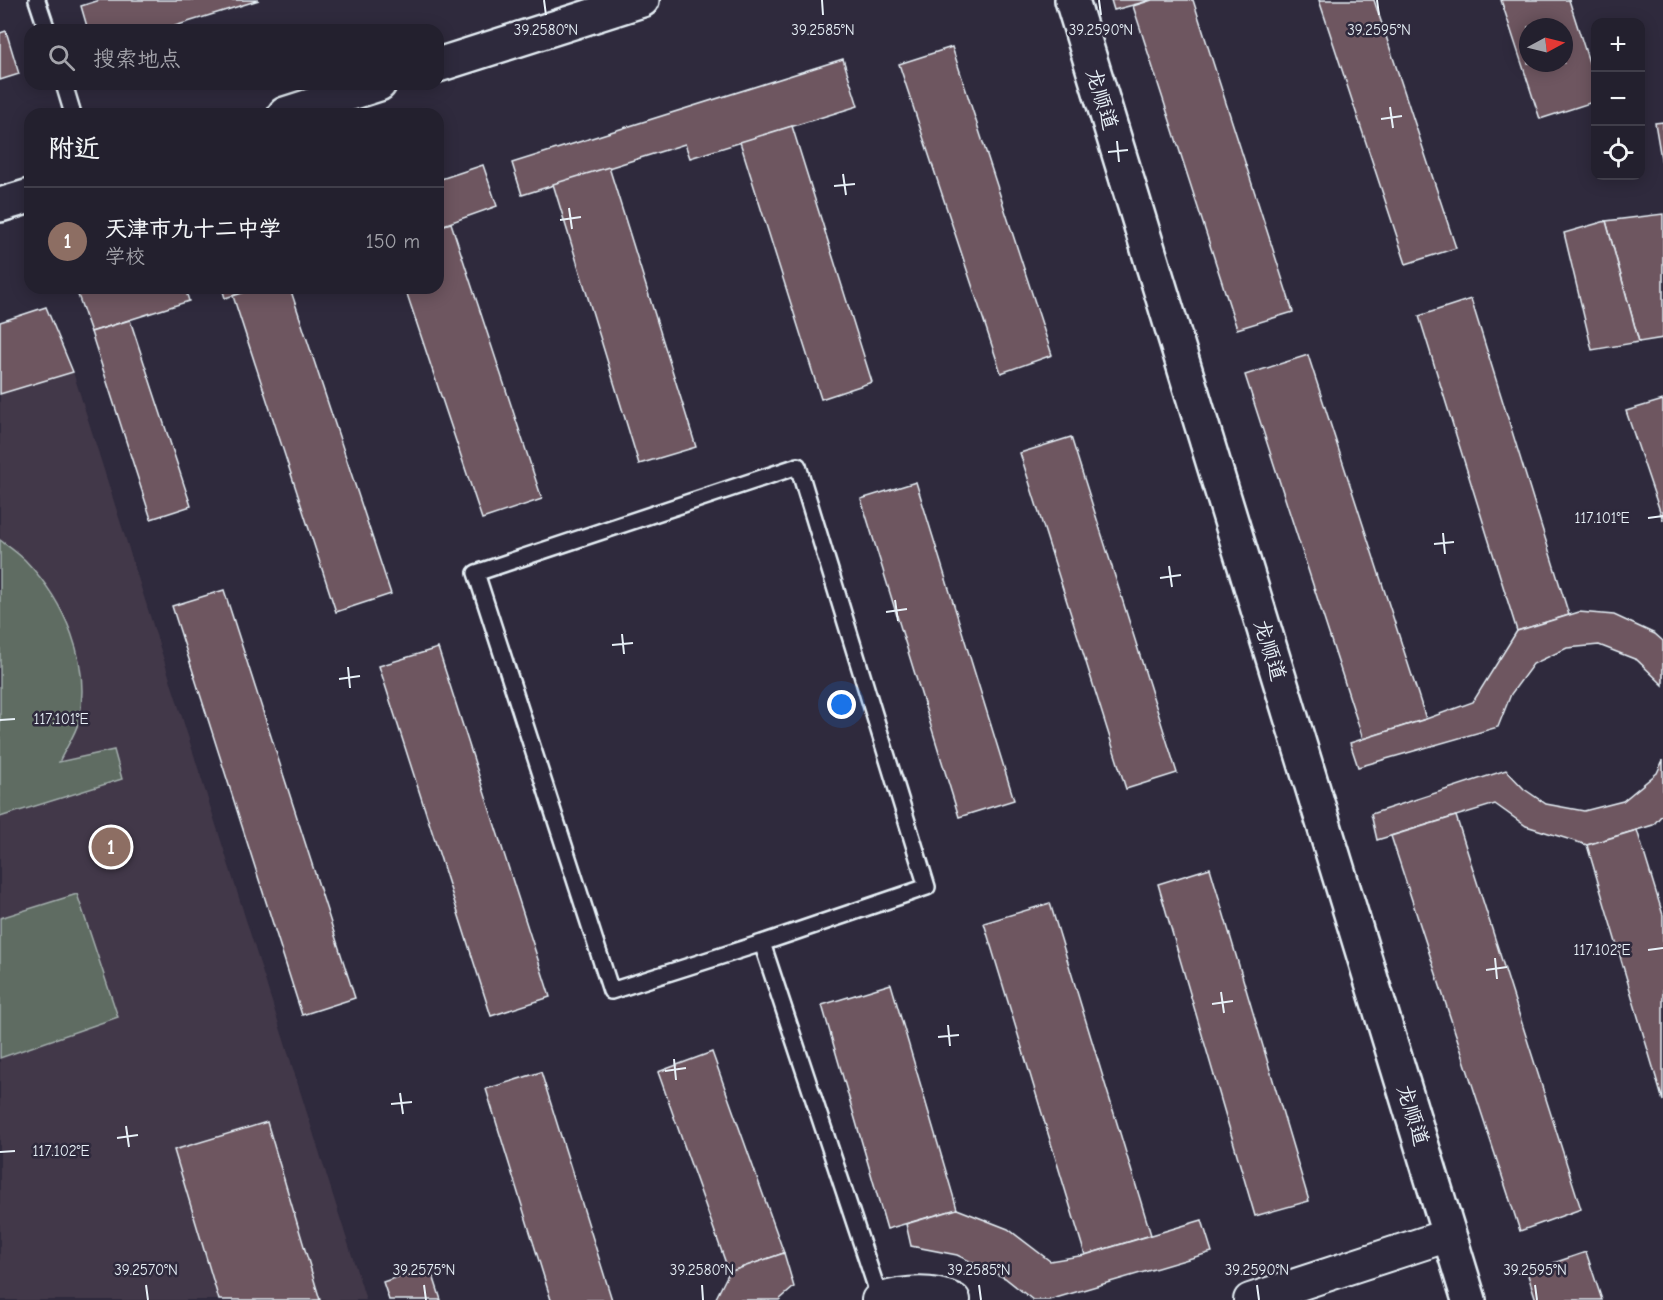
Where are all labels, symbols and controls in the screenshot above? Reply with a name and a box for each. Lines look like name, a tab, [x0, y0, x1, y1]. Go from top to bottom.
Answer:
north arrow	[1519, 18, 1573, 72]
map controls	[1591, 18, 1645, 180]
button: +	[1591, 18, 1645, 72]
text: 39.2580°N	[514, 21, 578, 39]
text: 39.2585°N	[791, 21, 855, 39]
text: 39.2590°N	[1069, 21, 1133, 39]
text: 39.2595°N	[1347, 21, 1411, 39]
search box	[24, 24, 444, 90]
icon: search	[45, 41, 78, 74]
text: 搜索地点	[93, 46, 181, 72]
street label: 龙顺道	[1081, 65, 1123, 133]
button: −	[1591, 72, 1645, 126]
button: locate	[1591, 126, 1645, 180]
text: 附近	[48, 134, 100, 164]
text: 天津市九十二中学	[105, 216, 281, 242]
text: 1	[64, 230, 71, 253]
text: 150 m	[366, 230, 420, 253]
text: 学校	[105, 245, 145, 268]
text: 117.101°E	[1574, 509, 1630, 527]
street label: 龙顺道	[1249, 616, 1291, 684]
your location	[827, 690, 856, 719]
text: 117.101°E	[33, 710, 89, 728]
pin: 1	[92, 824, 130, 870]
text: 117.102°E	[1574, 941, 1630, 959]
street label: 龙顺道	[1392, 1081, 1434, 1149]
text: 117.102°E	[33, 1142, 89, 1160]
text: 39.2570°N	[114, 1261, 178, 1279]
text: 39.2575°N	[393, 1261, 455, 1279]
text: 39.2580°N	[670, 1261, 734, 1279]
text: 39.2585°N	[947, 1261, 1011, 1279]
text: 39.2590°N	[1225, 1261, 1289, 1279]
text: 39.2595°N	[1503, 1261, 1567, 1279]

